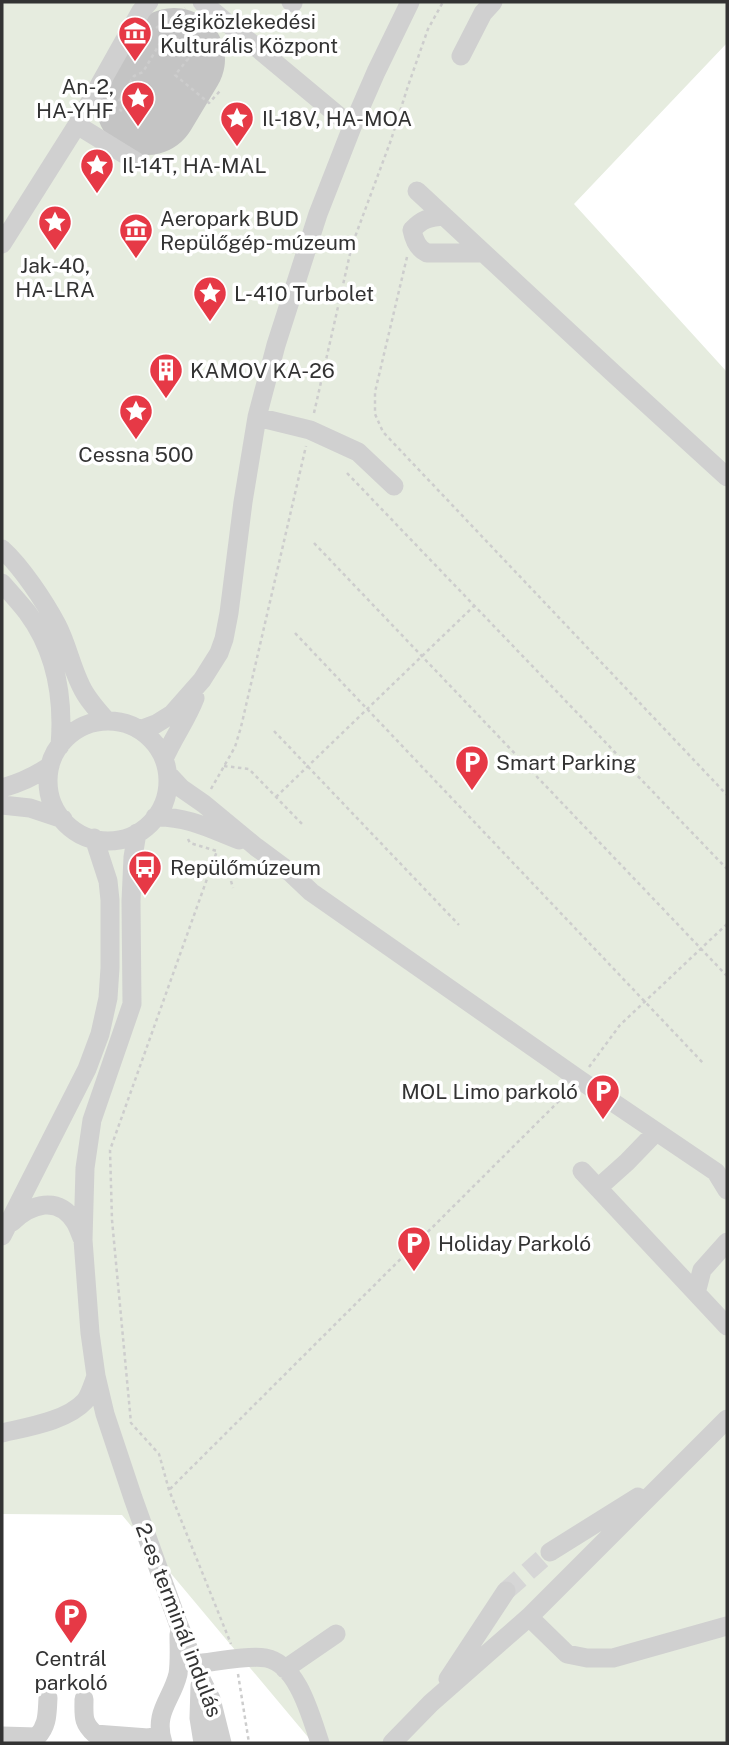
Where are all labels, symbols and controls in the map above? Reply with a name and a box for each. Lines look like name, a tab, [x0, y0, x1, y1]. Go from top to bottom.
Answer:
place label: Légiközlekedési Kulturális Központ	[160, 9, 338, 58]
museum icon: Légiközlekedési Kulturális Központ	[116, 14, 154, 63]
place label: An-2, HA-YHF	[36, 74, 114, 123]
place icon: An-2, HA-YHF	[119, 79, 157, 128]
place icon: Il-18V, HA-MOA	[218, 99, 256, 148]
place label: Il-18V, HA-MOA	[262, 106, 412, 131]
place icon: Il-14T, HA-MAL	[78, 146, 116, 195]
place label: Il-14T, HA-MAL	[122, 153, 267, 178]
place icon: Jak-40, HA-LRA	[36, 203, 74, 252]
place label: Aeropark BUD Repülőgép-múzeum	[160, 206, 356, 255]
museum icon: Aeropark BUD Repülőgép-múzeum	[117, 211, 155, 260]
place label: Jak-40, HA-LRA	[15, 253, 95, 302]
place icon: L-410 Turbolet	[191, 274, 229, 323]
place label: L-410 Turbolet	[234, 281, 374, 306]
building icon: KAMOV KA-26	[147, 351, 185, 400]
place label: KAMOV KA-26	[190, 358, 335, 383]
place icon: Cessna 500	[117, 392, 155, 441]
place label: Cessna 500	[78, 442, 194, 467]
parking icon: Smart Parking	[453, 743, 491, 792]
place label: Smart Parking	[496, 750, 636, 775]
bus stop icon: Repülőmúzeum	[126, 848, 164, 897]
place label: Repülőmúzeum	[170, 855, 321, 880]
parking icon: MOL Limo parkoló	[584, 1072, 622, 1121]
place label: MOL Limo parkoló	[401, 1079, 578, 1104]
parking icon: Holiday Parkoló	[395, 1224, 433, 1273]
place label: Holiday Parkoló	[438, 1231, 591, 1256]
street label: 2-es terminál indulás	[131, 1520, 227, 1720]
parking icon: Centrál parkoló	[52, 1596, 90, 1645]
place label: Centrál parkoló	[34, 1646, 108, 1695]

